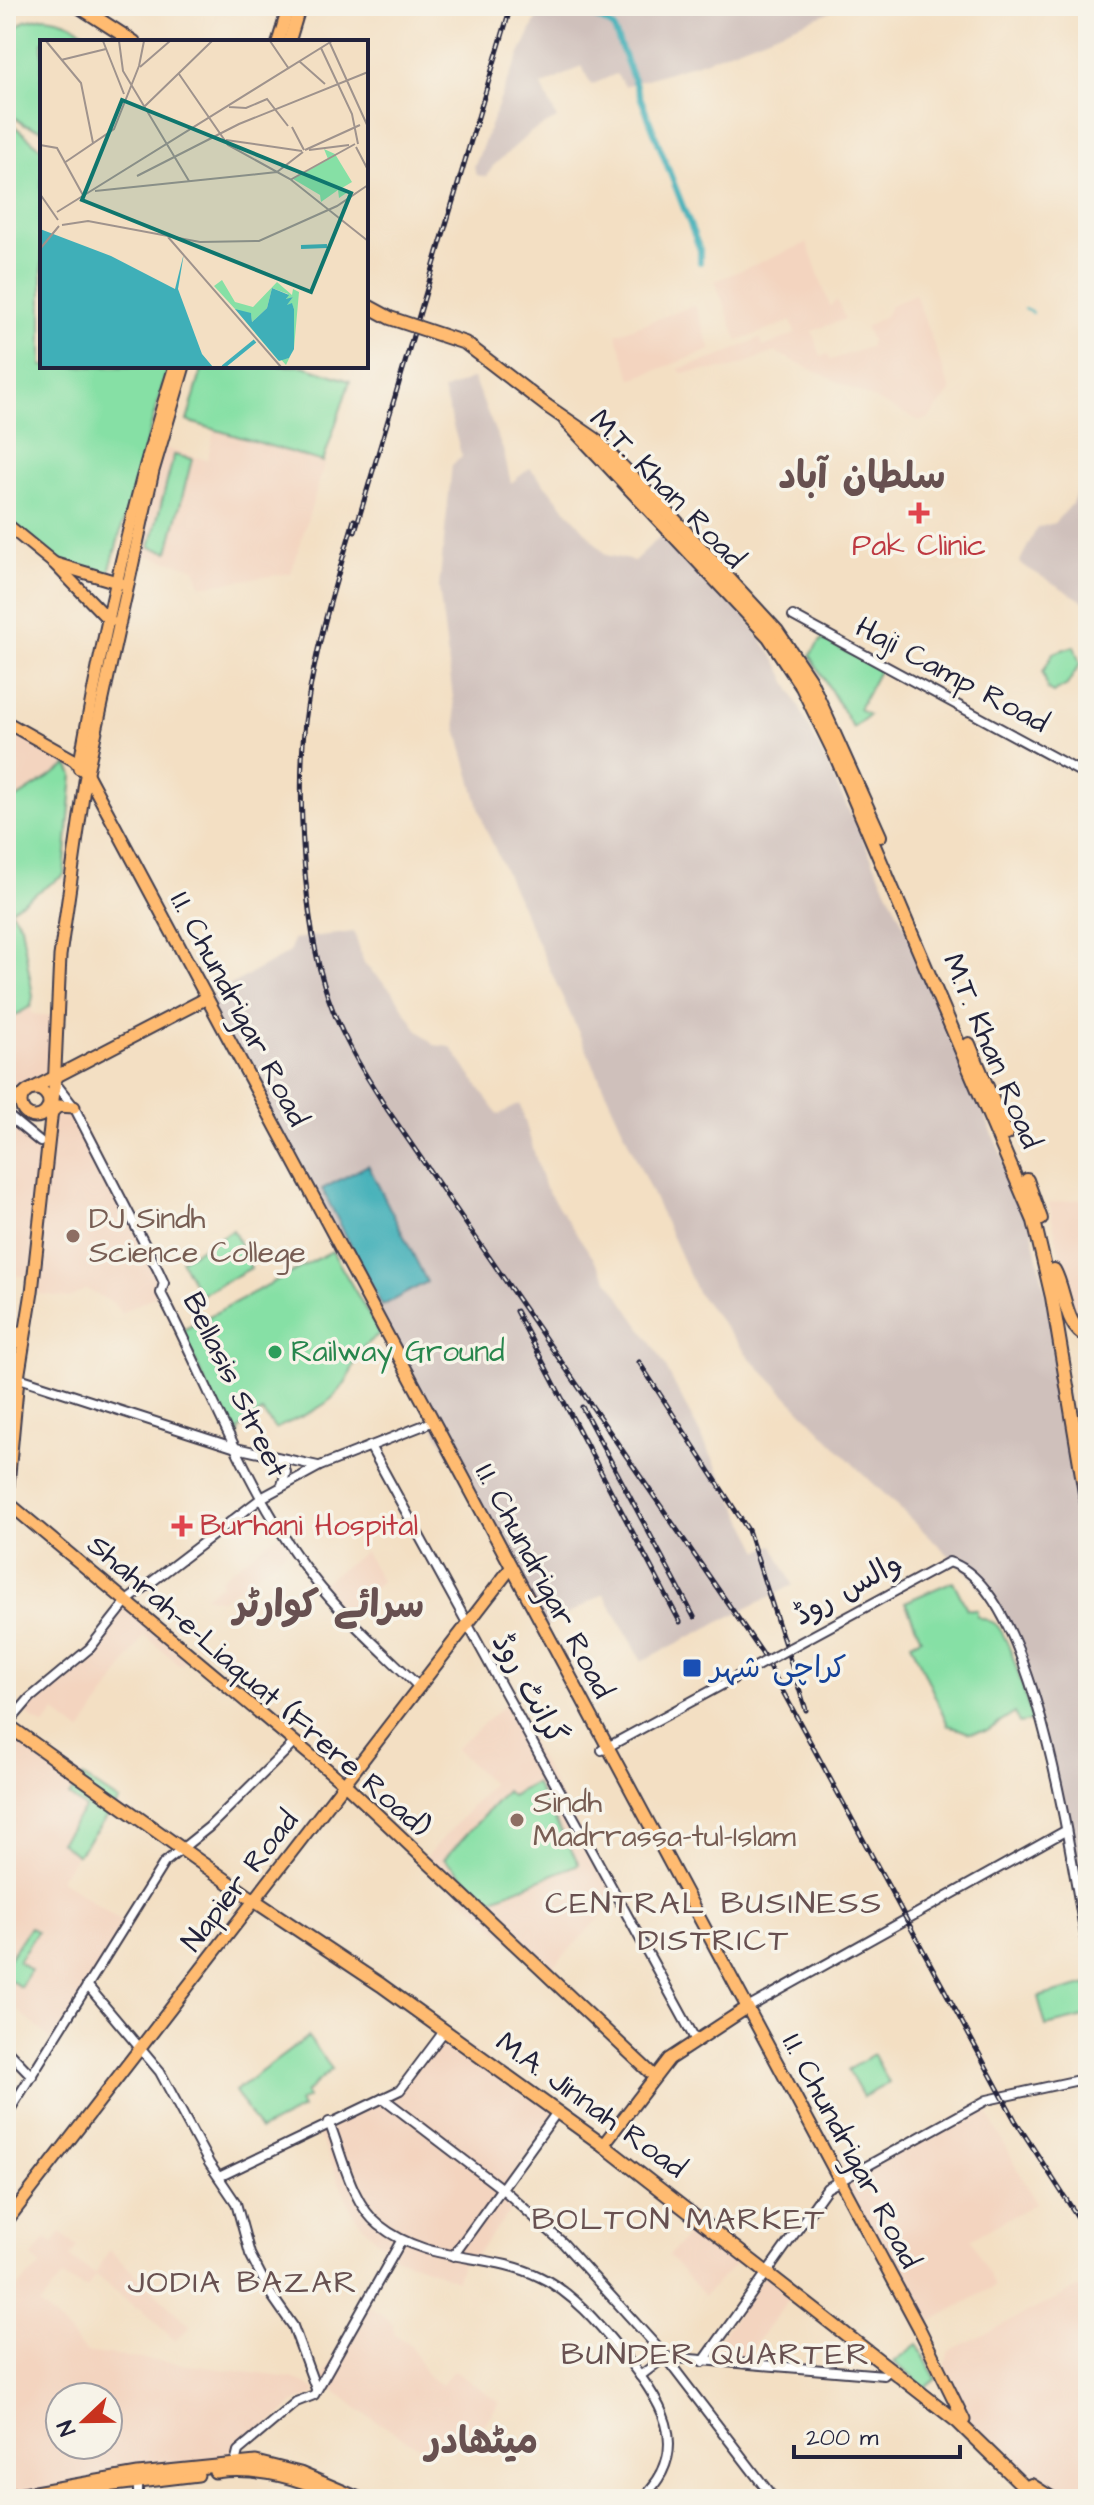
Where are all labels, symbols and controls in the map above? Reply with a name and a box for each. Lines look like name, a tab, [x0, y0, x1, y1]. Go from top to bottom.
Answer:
inset map	[40, 40, 368, 368]
street label: M.T. Khan Road	[580, 400, 754, 578]
district label: سلطان آباد	[778, 451, 946, 503]
marker: Pak Clinic	[908, 502, 930, 524]
place label: Pak Clinic	[852, 525, 986, 567]
street label: Haji Camp Road	[848, 607, 1056, 743]
street label: I.I. Chundrigar Road	[158, 884, 319, 1134]
street label: M.T. Khan Road	[932, 947, 1052, 1155]
place label: DJ Sindh Science College	[89, 1198, 306, 1275]
marker: DJ Sindh Science College	[64, 1227, 82, 1245]
street label: Bellasis Street	[172, 1285, 298, 1485]
place label: Railway Ground	[291, 1331, 505, 1374]
marker: Railway Ground	[266, 1343, 284, 1361]
street label: I.I. Chundrigar Road	[463, 1456, 624, 1706]
place label: Burhani Hospital	[200, 1505, 418, 1547]
marker: Burhani Hospital	[171, 1515, 193, 1537]
street label: Shahrah-e-Liaquat (Frere Road)	[78, 1525, 440, 1847]
street label: والس روڈ	[786, 1542, 910, 1636]
district label: سرائے کوارٹر	[231, 1580, 424, 1632]
street label: گرانٹ روڈ	[481, 1626, 577, 1752]
place label: کراچی شہر	[707, 1647, 847, 1689]
marker: کراچی شہر	[681, 1657, 703, 1679]
place label: Sindh Madrrassa-tul-Islam	[533, 1782, 797, 1858]
street label: Napier Road	[171, 1801, 309, 1961]
marker: Sindh Madrrassa-tul-Islam	[508, 1811, 526, 1829]
district label: CENTRAL BUSINESS DISTRICT	[545, 1881, 883, 1963]
street label: M.A. Jinnah Road	[487, 2022, 695, 2188]
street label: I.I. Chundrigar Road	[770, 2026, 931, 2276]
district label: BOLTON MARKET	[532, 2197, 826, 2242]
district label: JODIA BAZAR	[128, 2260, 358, 2305]
district label: BUNDER QUARTER	[561, 2332, 871, 2377]
north arrow	[44, 2381, 124, 2461]
scale bar	[794, 2409, 960, 2459]
text: N	[50, 2416, 84, 2440]
district label: میٹھادر	[423, 2416, 538, 2468]
text: 200 m	[806, 2421, 879, 2455]

